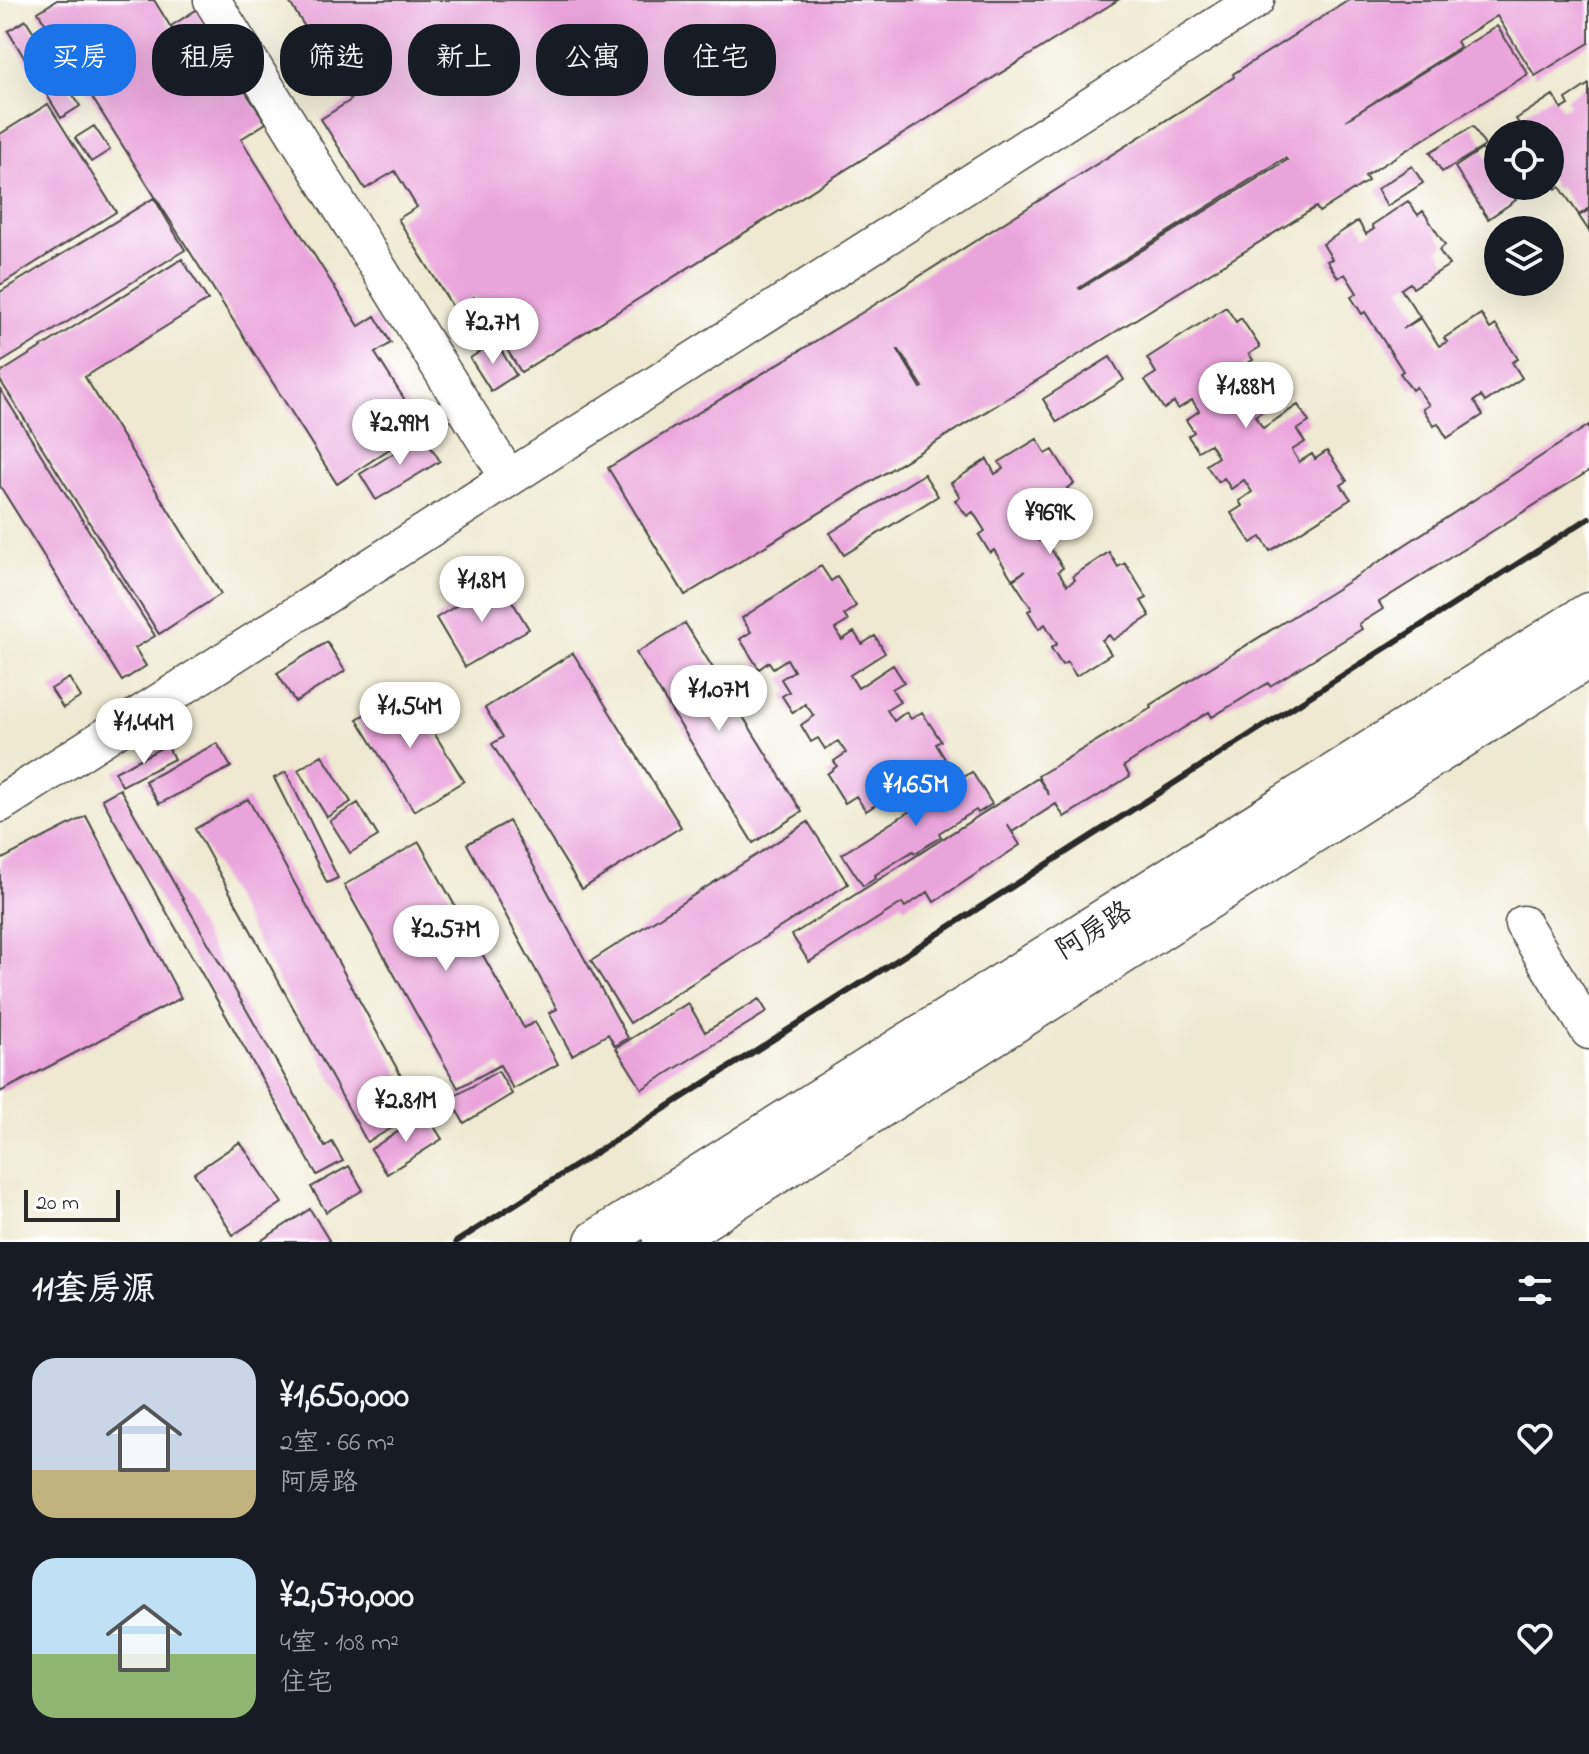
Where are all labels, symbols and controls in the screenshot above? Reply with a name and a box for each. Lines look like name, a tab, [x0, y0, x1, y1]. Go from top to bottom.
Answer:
chip: 买房	[24, 24, 136, 96]
chip: 租房	[152, 24, 264, 96]
chip: 筛选	[280, 24, 392, 96]
chip: 新上	[408, 24, 520, 96]
chip: 公寓	[536, 24, 648, 96]
chip: 住宅	[664, 24, 776, 96]
map controls	[1484, 120, 1564, 296]
button: locate	[1484, 120, 1564, 200]
button: layers	[1484, 216, 1564, 296]
pin: ¥2.7M	[437, 298, 549, 366]
text: ¥2.7M	[466, 305, 520, 343]
pin: ¥1.88M	[1181, 362, 1311, 430]
text: ¥1.88M	[1217, 369, 1276, 407]
pin: ¥2.99M	[335, 399, 465, 467]
text: ¥2.99M	[370, 406, 430, 444]
pin: ¥969K	[994, 488, 1106, 556]
text: ¥969K	[1025, 495, 1075, 533]
pin: ¥1.8M	[426, 556, 538, 624]
text: ¥1.8M	[457, 563, 507, 601]
pin: ¥1.07M	[654, 665, 784, 733]
text: ¥1.07M	[688, 672, 750, 710]
pin: ¥1.54M	[345, 682, 475, 750]
text: ¥1.54M	[377, 689, 443, 727]
pin: ¥1.44M	[79, 698, 209, 766]
text: ¥1.44M	[114, 705, 174, 743]
pin: ¥1.65M	[851, 760, 981, 828]
text: ¥1.65M	[883, 767, 949, 805]
street label: 阿房路	[1048, 892, 1141, 972]
pin: ¥2.57M	[381, 905, 511, 973]
text: ¥2.57M	[411, 912, 481, 950]
pin: ¥2.81M	[341, 1076, 471, 1144]
text: ¥2.81M	[375, 1083, 437, 1121]
scale bar	[24, 1186, 120, 1222]
text: 20 m	[36, 1188, 79, 1220]
text: 11套房源	[32, 1266, 156, 1316]
icon: filters	[1513, 1268, 1557, 1312]
text: ¥1,650,000	[280, 1373, 409, 1423]
icon: home	[96, 1390, 192, 1486]
icon: heart	[1513, 1416, 1557, 1460]
text: 2室 · 66 m²	[280, 1425, 395, 1463]
text: 阿房路	[280, 1465, 358, 1503]
text: ¥2,570,000	[280, 1573, 414, 1623]
icon: home	[96, 1590, 192, 1686]
icon: heart	[1513, 1616, 1557, 1660]
text: 4室 · 108 m²	[280, 1625, 399, 1663]
text: 住宅	[280, 1665, 332, 1703]

